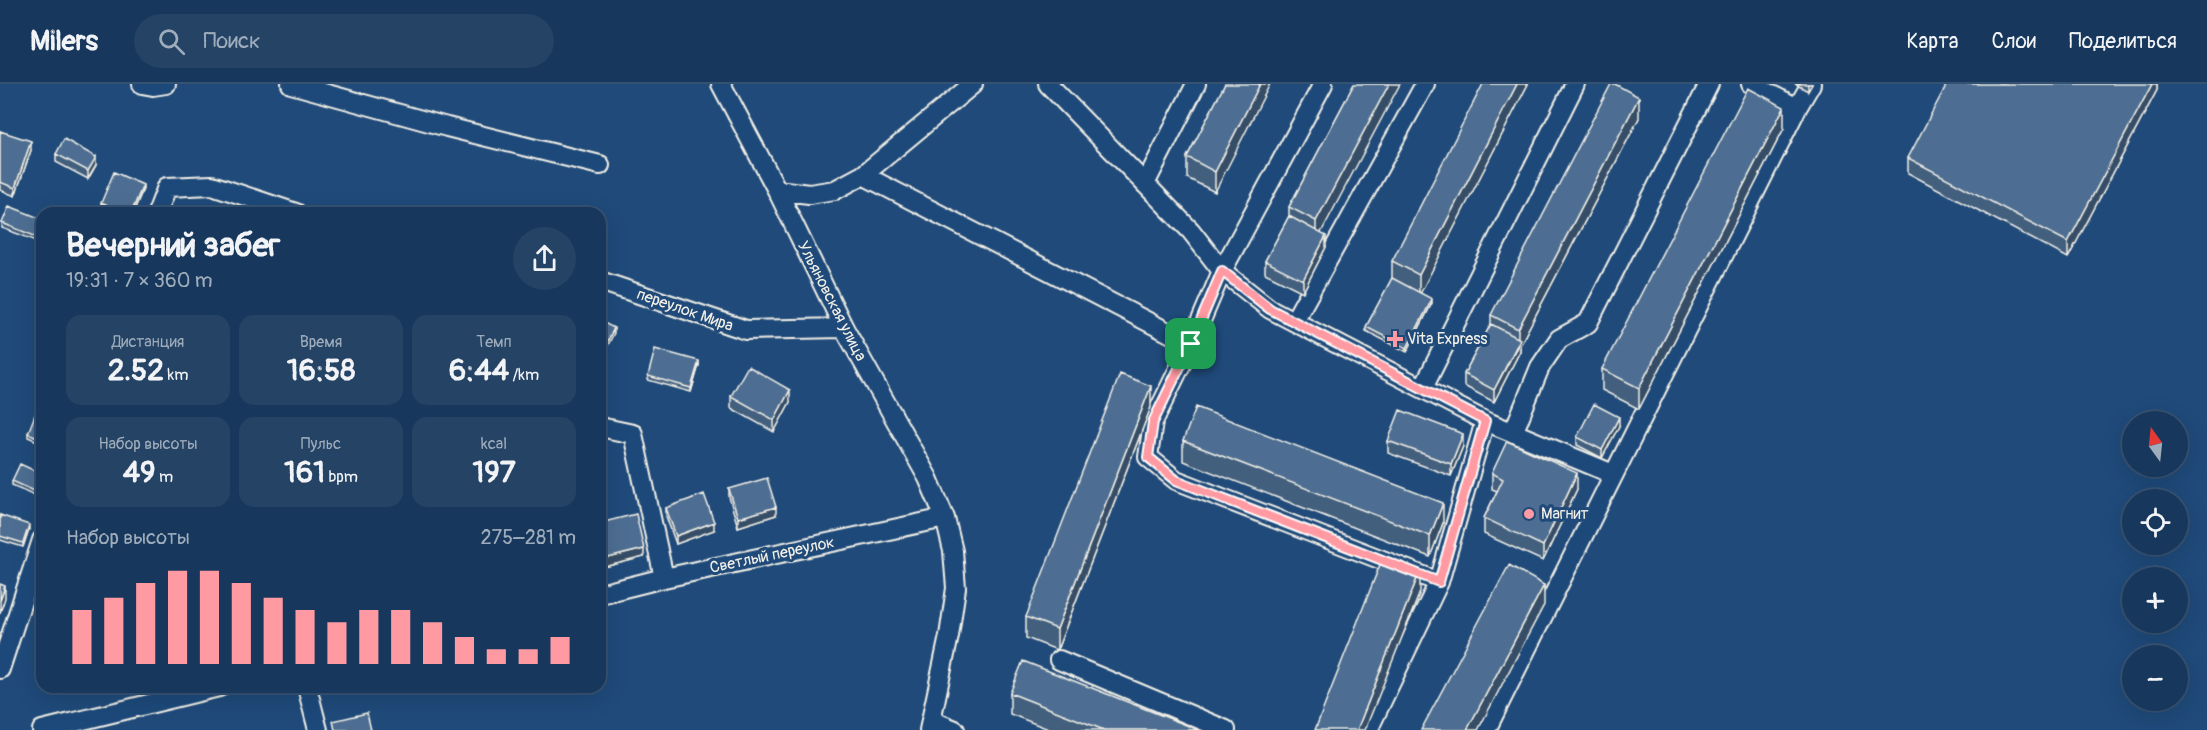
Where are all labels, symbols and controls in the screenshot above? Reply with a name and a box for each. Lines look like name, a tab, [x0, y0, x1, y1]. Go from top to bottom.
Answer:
search box	[134, 14, 554, 68]
text: Milers	[30, 24, 98, 59]
icon: search	[155, 25, 188, 58]
text: Поиск	[203, 27, 260, 55]
text: Карта	[1906, 28, 1958, 55]
text: Слои	[1991, 28, 2036, 55]
text: Поделиться	[2069, 28, 2177, 55]
text: Вечерний забег	[66, 225, 280, 266]
button: share	[513, 227, 576, 290]
street label: Ульяновская улица	[793, 238, 871, 364]
text: 19:31 · 7 × 360 m	[66, 268, 212, 293]
street label: переулок Мира	[634, 284, 736, 336]
pin	[1165, 318, 1216, 369]
icon: arrive	[1174, 327, 1207, 360]
place label: Vita Express	[1407, 329, 1487, 349]
text: Дистанция	[112, 332, 184, 352]
text: Время	[300, 332, 342, 352]
text: Темп	[476, 332, 512, 352]
marker: Vita Express	[1388, 332, 1402, 346]
text: 2.52	[108, 352, 164, 389]
text: 16:58	[287, 352, 355, 389]
text: 6:44	[449, 352, 509, 389]
text: km	[164, 365, 188, 385]
text: /km	[509, 365, 539, 385]
north arrow	[2122, 411, 2188, 477]
map controls	[2122, 411, 2188, 711]
text: Набор высоты	[98, 434, 198, 454]
text: Пульс	[301, 434, 341, 454]
text: kcal	[481, 434, 507, 454]
text: 49	[123, 454, 156, 491]
text: 161	[284, 454, 325, 491]
text: 197	[472, 454, 516, 491]
text: m	[156, 467, 173, 487]
text: bpm	[325, 467, 358, 487]
button: locate	[2122, 489, 2188, 555]
place label: Магнит	[1541, 504, 1589, 524]
marker: Магнит	[1522, 507, 1536, 521]
text: Набор высоты	[66, 525, 190, 550]
text: 275–281 m	[480, 525, 576, 550]
street label: Светлый переулок	[708, 532, 836, 578]
button: +	[2122, 567, 2188, 633]
button: −	[2122, 645, 2188, 711]

